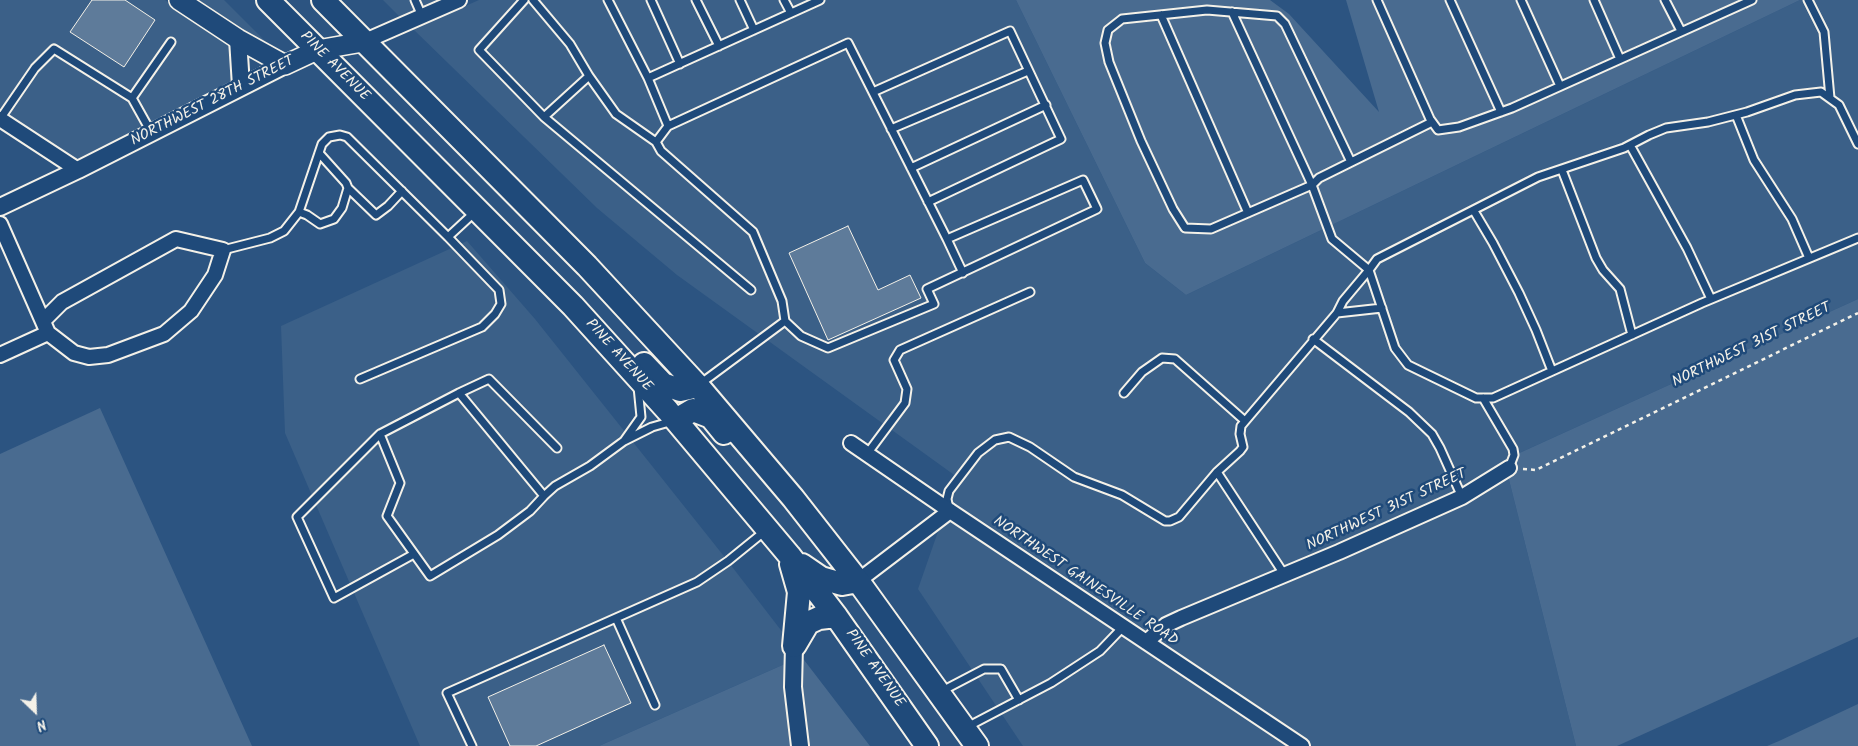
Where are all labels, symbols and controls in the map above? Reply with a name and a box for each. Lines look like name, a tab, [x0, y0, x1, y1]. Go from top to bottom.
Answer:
street label: PINE AVENUE	[295, 28, 373, 106]
street label: NORTHWEST 28TH STREET	[128, 53, 298, 151]
street label: NORTHWEST 31ST STREET	[1670, 300, 1834, 392]
street label: PINE AVENUE	[581, 316, 655, 396]
street label: NORTHWEST 31ST STREET	[1304, 466, 1470, 556]
street label: NORTHWEST GAINESVILLE ROAD	[989, 513, 1181, 651]
street label: PINE AVENUE	[840, 626, 908, 712]
north arrow	[10, 686, 60, 736]
text: N	[33, 713, 50, 737]

